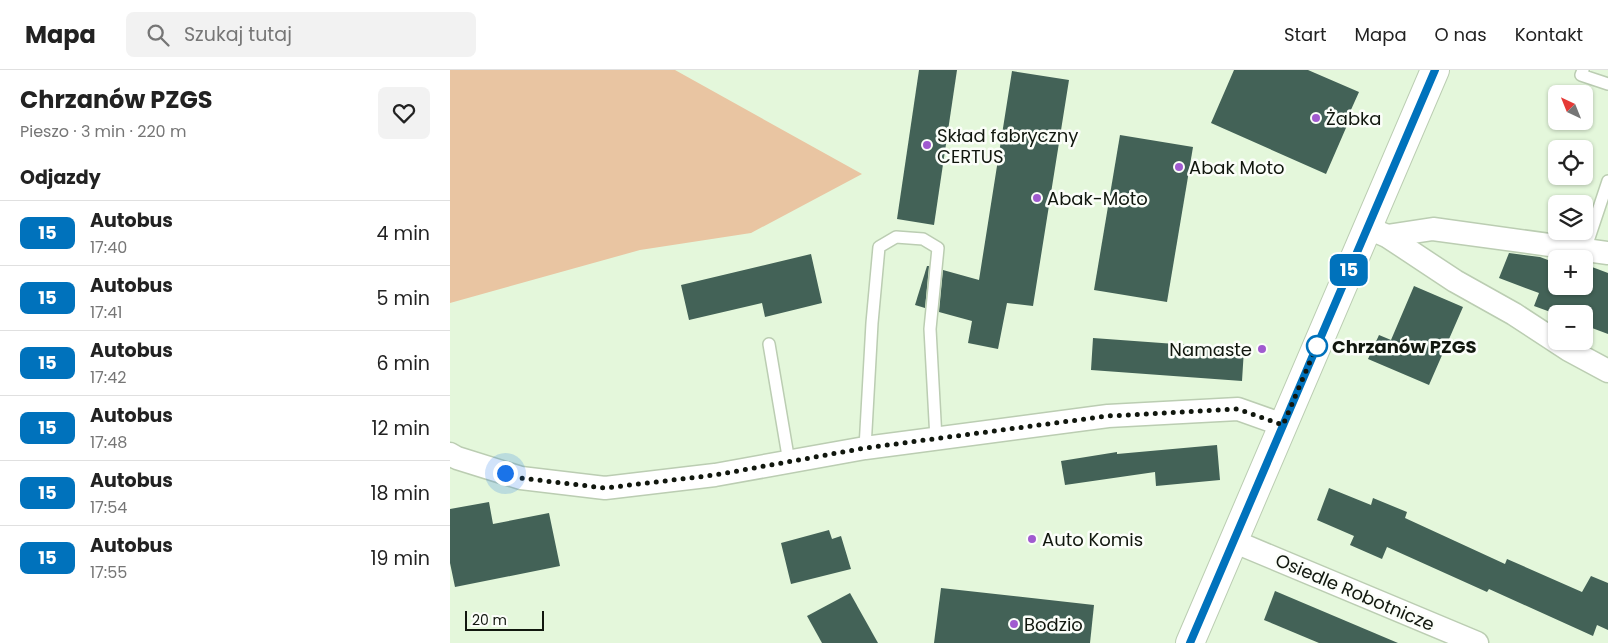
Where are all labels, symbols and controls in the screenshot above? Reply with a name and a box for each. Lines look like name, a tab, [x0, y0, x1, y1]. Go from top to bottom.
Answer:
search box	[126, 12, 476, 57]
text: Mapa	[25, 18, 96, 51]
icon: search	[144, 21, 172, 49]
text: Szukaj tutaj	[184, 21, 292, 48]
text: Start	[1284, 22, 1327, 47]
text: Mapa	[1355, 22, 1407, 47]
text: O nas	[1435, 22, 1487, 47]
text: Kontakt	[1515, 22, 1583, 47]
text: Chrzanów PZGS	[20, 83, 213, 116]
north arrow	[1548, 85, 1592, 130]
map controls	[1548, 85, 1593, 350]
button: heart	[378, 87, 430, 139]
place label: Żabka	[1326, 106, 1382, 131]
marker: Żabka	[1310, 112, 1322, 124]
text: Pieszo · 3 min · 220 m	[20, 120, 186, 143]
place label: Skład fabryczny CERTUS	[937, 123, 1078, 169]
marker: Skład fabryczny CERTUS	[921, 139, 933, 151]
button: locate	[1548, 140, 1593, 185]
place label: Abak Moto	[1189, 155, 1285, 180]
marker: Abak Moto	[1173, 161, 1185, 173]
text: Odjazdy	[20, 164, 101, 191]
place label: Abak-Moto	[1047, 186, 1148, 211]
marker: Abak-Moto	[1031, 192, 1043, 204]
button: layers	[1548, 195, 1593, 240]
text: Autobus	[90, 207, 173, 234]
text: 15	[38, 220, 57, 245]
text: 4 min	[377, 220, 430, 247]
text: 17:40	[90, 236, 127, 259]
button: +	[1548, 250, 1593, 295]
line badge: 15	[1326, 254, 1372, 286]
text: 15	[1340, 257, 1358, 282]
text: Autobus	[90, 272, 173, 299]
text: 15	[38, 285, 57, 310]
text: 5 min	[377, 285, 430, 312]
text: 17:41	[90, 301, 122, 324]
button: −	[1548, 305, 1593, 350]
place label: Chrzanów PZGS	[1332, 334, 1476, 359]
marker: Chrzanów PZGS	[1306, 335, 1328, 357]
text: Autobus	[90, 337, 173, 364]
place label: Namaste	[1169, 337, 1252, 362]
marker: Namaste	[1256, 343, 1268, 355]
text: 15	[38, 350, 57, 375]
text: 6 min	[376, 350, 430, 377]
text: 17:42	[90, 366, 127, 389]
text: Autobus	[90, 402, 173, 429]
text: 15	[38, 415, 57, 440]
text: 12 min	[372, 415, 430, 442]
text: 17:48	[90, 431, 127, 454]
your location	[493, 461, 518, 486]
text: Autobus	[90, 467, 173, 494]
text: 15	[38, 480, 57, 505]
text: 18 min	[370, 480, 430, 507]
text: 17:54	[90, 496, 127, 519]
place label: Auto Komis	[1042, 527, 1143, 552]
text: Autobus	[90, 532, 173, 559]
marker: Auto Komis	[1026, 533, 1038, 545]
text: 15	[38, 545, 57, 570]
text: 19 min	[370, 545, 430, 572]
street label: Osiedle Robotnicze	[1272, 547, 1438, 637]
text: 17:55	[90, 561, 127, 584]
scale bar	[465, 608, 544, 631]
text: 20 m	[472, 610, 507, 630]
place label: Bodzio	[1024, 612, 1083, 637]
marker: Bodzio	[1008, 618, 1020, 630]

